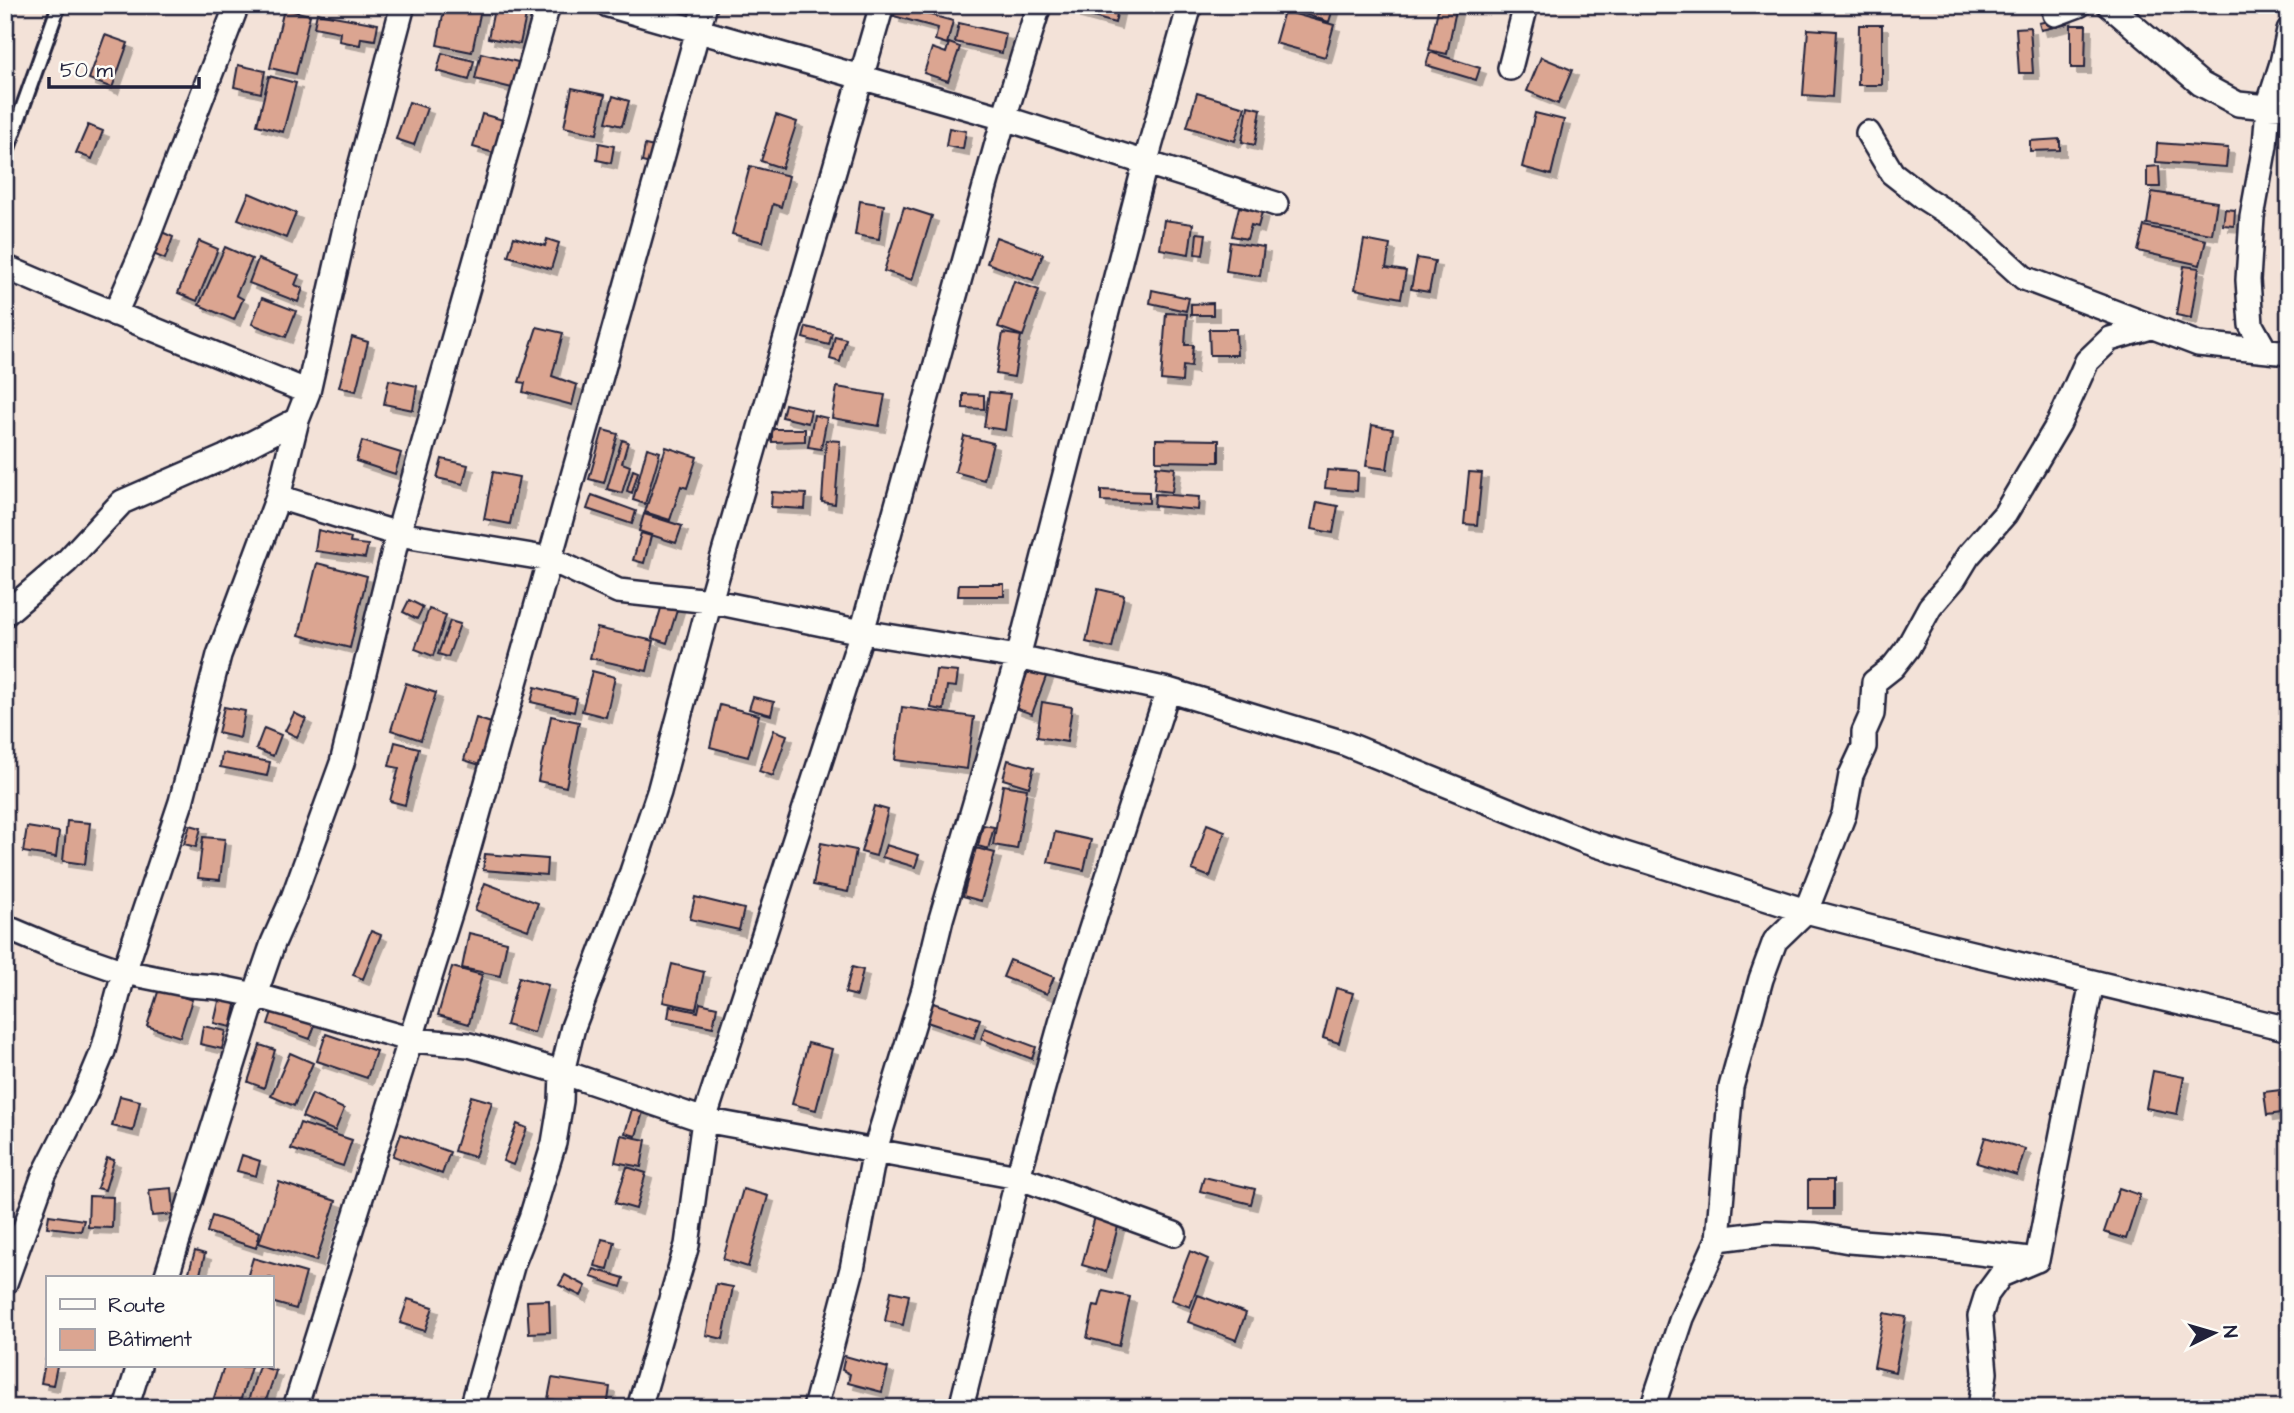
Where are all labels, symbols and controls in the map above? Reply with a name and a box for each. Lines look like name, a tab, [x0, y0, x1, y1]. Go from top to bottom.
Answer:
scale bar	[49, 46, 200, 90]
text: 50 m	[60, 56, 114, 85]
legend	[46, 1276, 273, 1368]
text: Route	[108, 1291, 165, 1320]
north arrow	[2178, 1298, 2248, 1368]
text: Bâtiment	[108, 1325, 192, 1354]
text: N	[2215, 1325, 2243, 1339]

